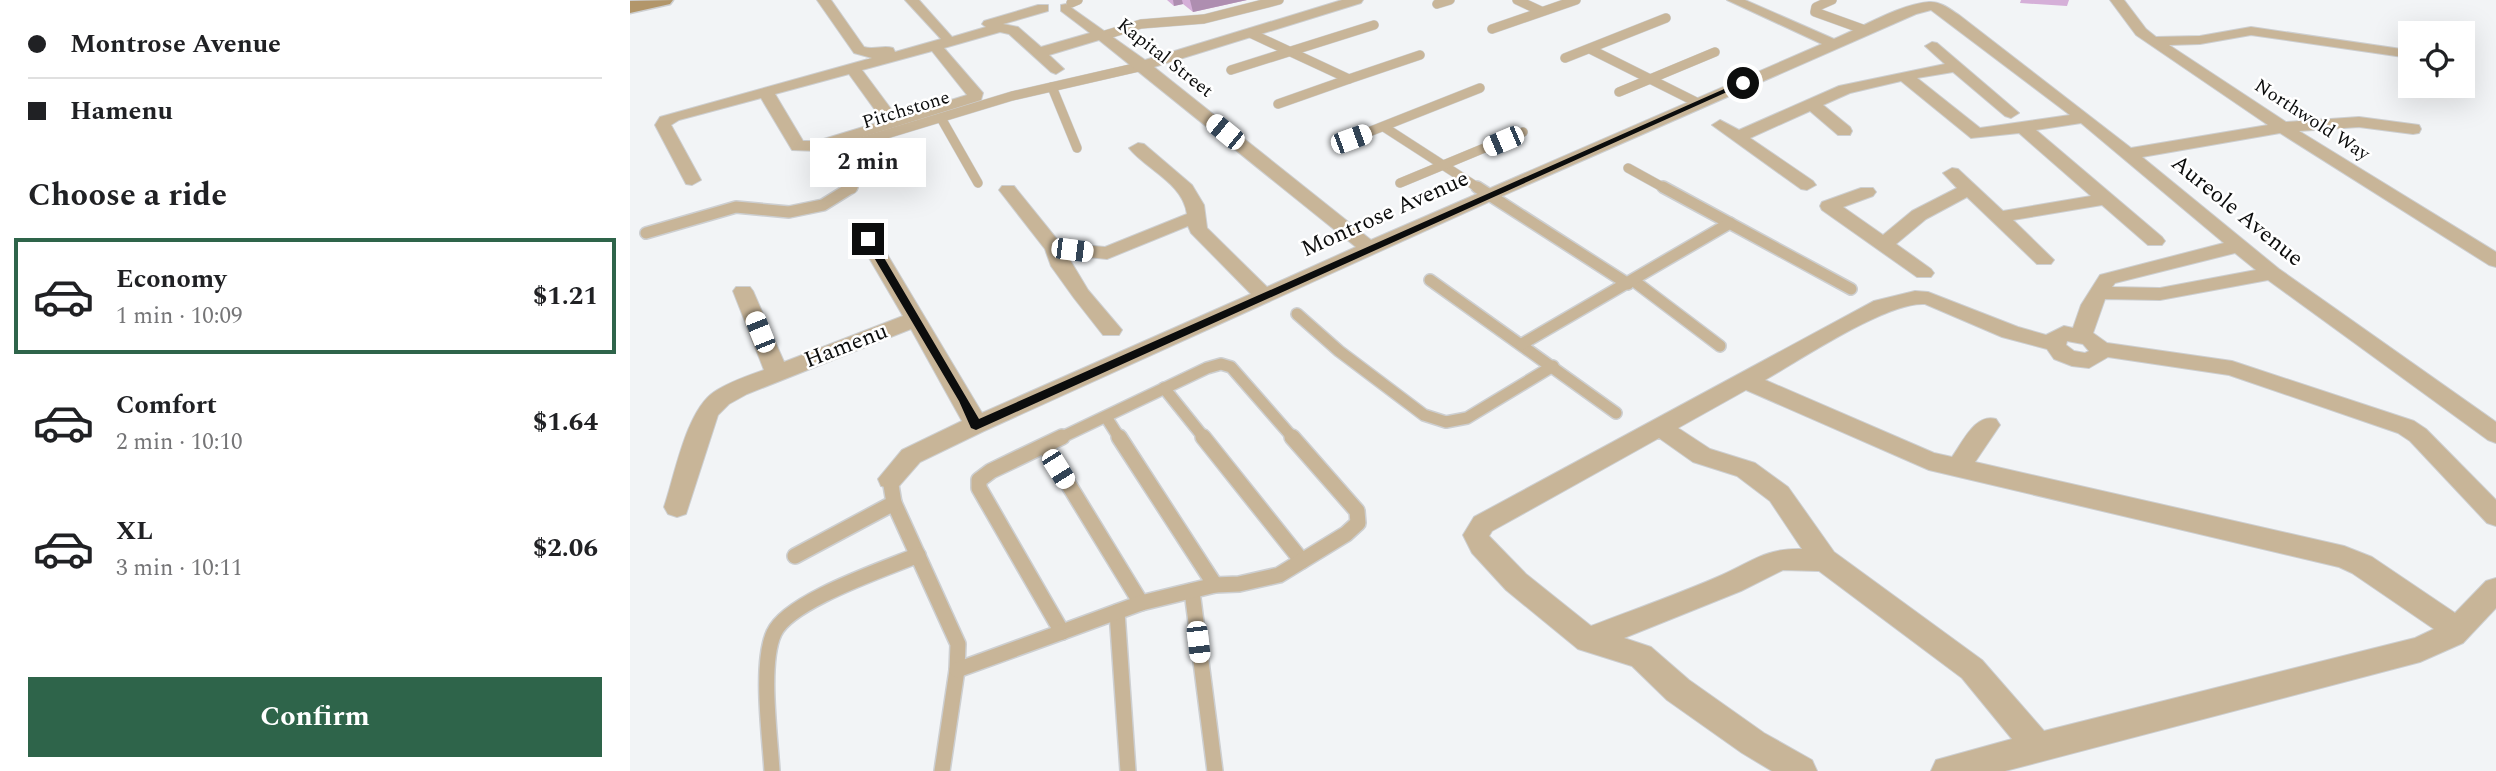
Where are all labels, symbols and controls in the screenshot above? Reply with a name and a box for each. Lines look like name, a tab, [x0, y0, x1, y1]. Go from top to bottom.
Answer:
street label: Kapital Street	[1111, 11, 1220, 105]
map controls	[2398, 21, 2475, 98]
button: locate	[2398, 21, 2475, 98]
text: Montrose Avenue	[70, 24, 281, 64]
route start	[1727, 67, 1759, 99]
street label: Northwold Way	[2248, 72, 2376, 169]
street label: Pitchstone	[859, 83, 953, 137]
text: Hamenu	[70, 91, 173, 131]
car	[1203, 111, 1248, 153]
car	[1328, 122, 1375, 156]
car	[1480, 123, 1527, 159]
callout: 2 min	[810, 138, 926, 187]
text: 2 min	[837, 145, 899, 180]
street label: Aureole Avenue	[2163, 146, 2311, 276]
street label: Montrose Avenue	[1295, 161, 1475, 267]
text: Choose a ride	[28, 171, 227, 220]
route end	[852, 223, 884, 255]
car	[1050, 237, 1095, 263]
text: Economy	[116, 259, 226, 299]
icon: car	[32, 265, 95, 328]
text: $1.21	[533, 276, 598, 316]
text: 1 min · 10:09	[116, 299, 243, 334]
car	[743, 309, 778, 355]
street label: Hamenu	[799, 314, 893, 378]
text: Comfort	[116, 385, 217, 425]
icon: car	[32, 391, 95, 454]
text: $1.64	[533, 402, 598, 442]
text: 2 min · 10:10	[116, 425, 243, 460]
car	[1038, 446, 1079, 492]
text: XL	[116, 511, 153, 551]
icon: car	[32, 517, 95, 580]
text: $2.06	[533, 528, 598, 568]
text: 3 min · 10:11	[116, 551, 243, 586]
car	[1186, 620, 1211, 664]
button: Confirm	[28, 677, 602, 757]

